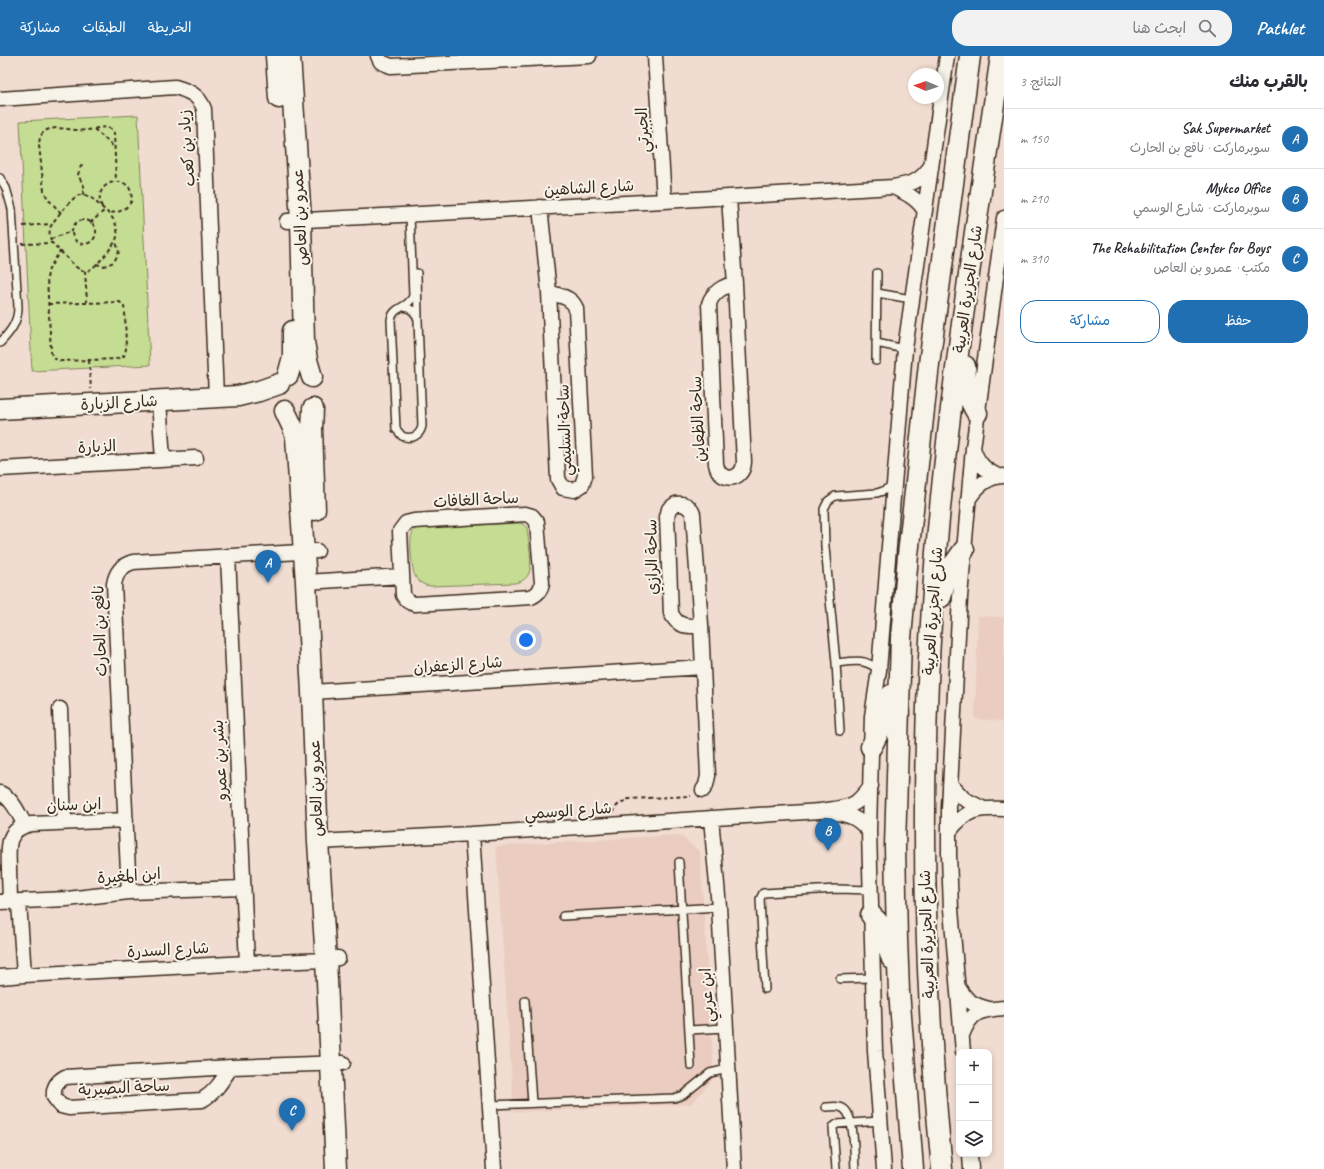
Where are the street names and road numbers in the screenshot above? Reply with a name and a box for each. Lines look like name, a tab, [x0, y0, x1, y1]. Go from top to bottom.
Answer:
street label: الجبرتي	[632, 107, 658, 153]
street label: زياد بن كعب	[174, 109, 200, 187]
street label: عمرو بن العاص	[287, 168, 313, 266]
street label: شارع الشاهين	[543, 176, 635, 201]
street label: شارع الجزيرة العربية	[949, 224, 988, 354]
street label: ساحة الظعاين	[686, 375, 710, 463]
street label: ساحة السليمي	[553, 384, 581, 476]
street label: شارع الزبارة	[80, 391, 158, 416]
street label: الزبارة	[77, 436, 117, 458]
street label: ساحة الغافات	[433, 488, 519, 512]
street label: ساحة الرازي	[641, 519, 664, 595]
street label: شارع الجزيرة العربية	[919, 546, 948, 676]
street label: نافع بن الحارث	[88, 585, 113, 677]
street label: شارع الزعفران	[413, 652, 503, 679]
street label: بشر بن عمرو	[208, 719, 232, 803]
street label: عمرو بن العاص	[304, 739, 328, 837]
street label: ابن سنان	[46, 794, 102, 816]
street label: شارع الوسمي	[524, 798, 613, 828]
street label: ابن المغيرة	[96, 864, 162, 888]
street label: شارع الجزيرة العربية	[915, 869, 940, 999]
street label: شارع السدرة	[126, 938, 210, 963]
street label: ابن عربي	[696, 967, 722, 1023]
street label: ساحة البصيرية	[78, 1076, 170, 1100]

